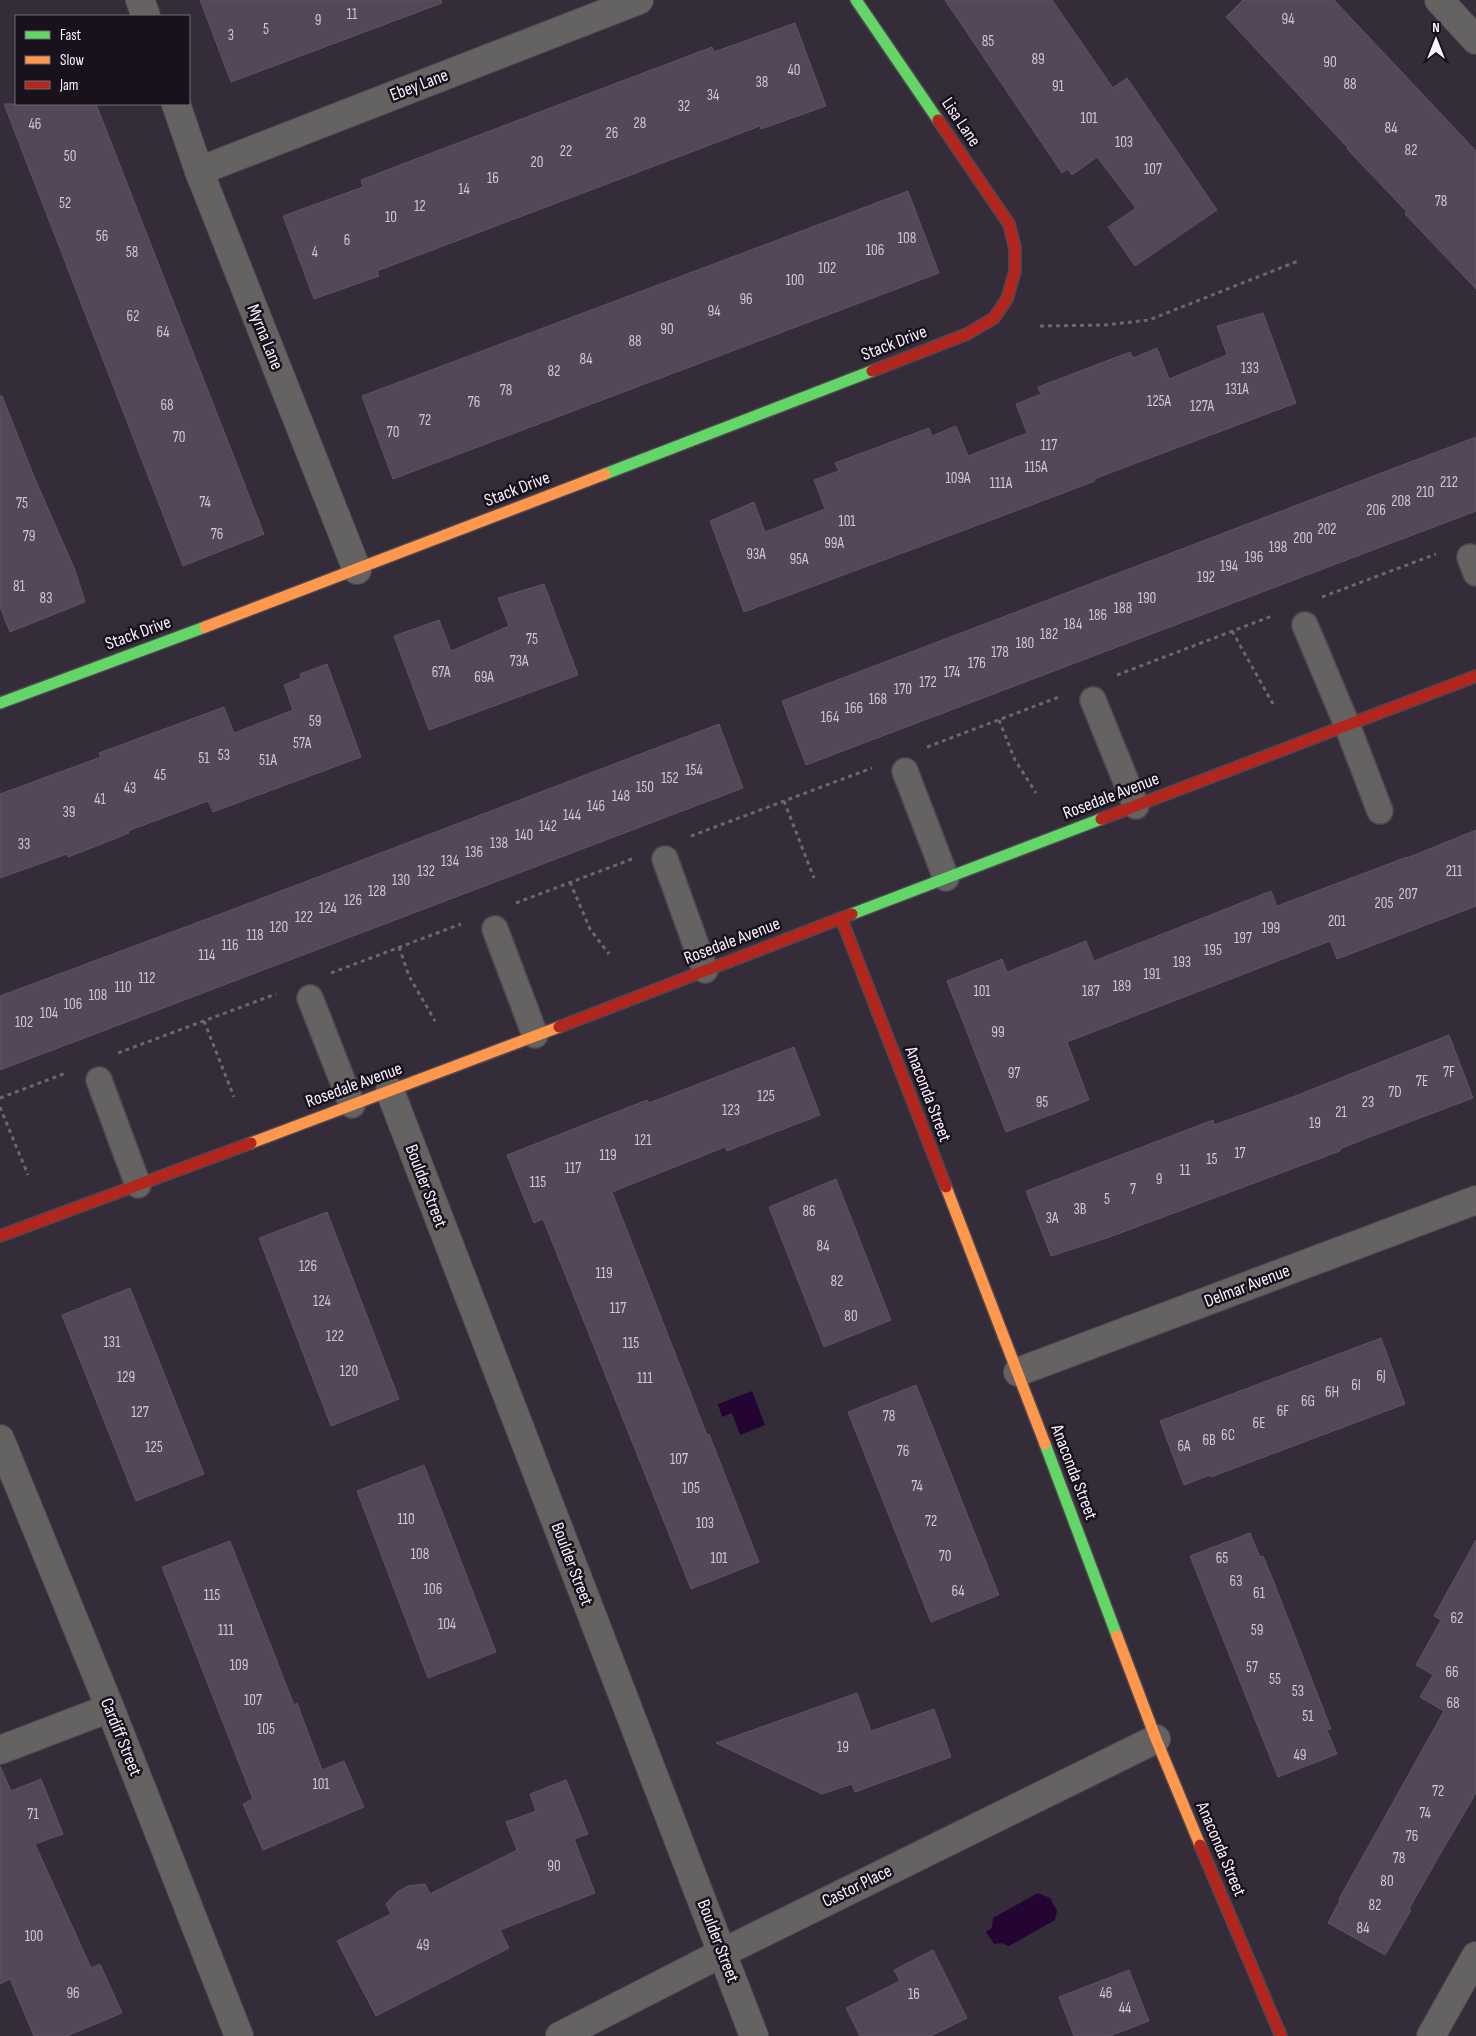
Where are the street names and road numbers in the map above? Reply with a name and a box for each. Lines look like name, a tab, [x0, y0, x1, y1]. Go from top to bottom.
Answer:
street label: Ebey Lane	[387, 64, 451, 106]
street label: Lisa Lane	[937, 93, 985, 151]
street label: Myrna Lane	[242, 301, 288, 373]
street label: Stack Drive	[858, 321, 930, 365]
street label: Stack Drive	[481, 467, 553, 511]
street label: Stack Drive	[102, 611, 174, 655]
street label: Rosedale Avenue	[1060, 768, 1162, 824]
street label: Rosedale Avenue	[681, 913, 783, 969]
street label: Anaconda Street	[900, 1043, 956, 1145]
street label: Rosedale Avenue	[303, 1058, 405, 1112]
street label: Boulder Street	[401, 1142, 452, 1231]
street label: Delmar Avenue	[1201, 1260, 1293, 1312]
street label: Anaconda Street	[1046, 1421, 1102, 1523]
street label: Boulder Street	[547, 1520, 598, 1609]
street label: Cardiff Street	[96, 1695, 146, 1780]
street label: Anaconda Street	[1191, 1798, 1250, 1900]
street label: Castor Place	[819, 1860, 895, 1912]
street label: Boulder Street	[693, 1897, 744, 1986]

